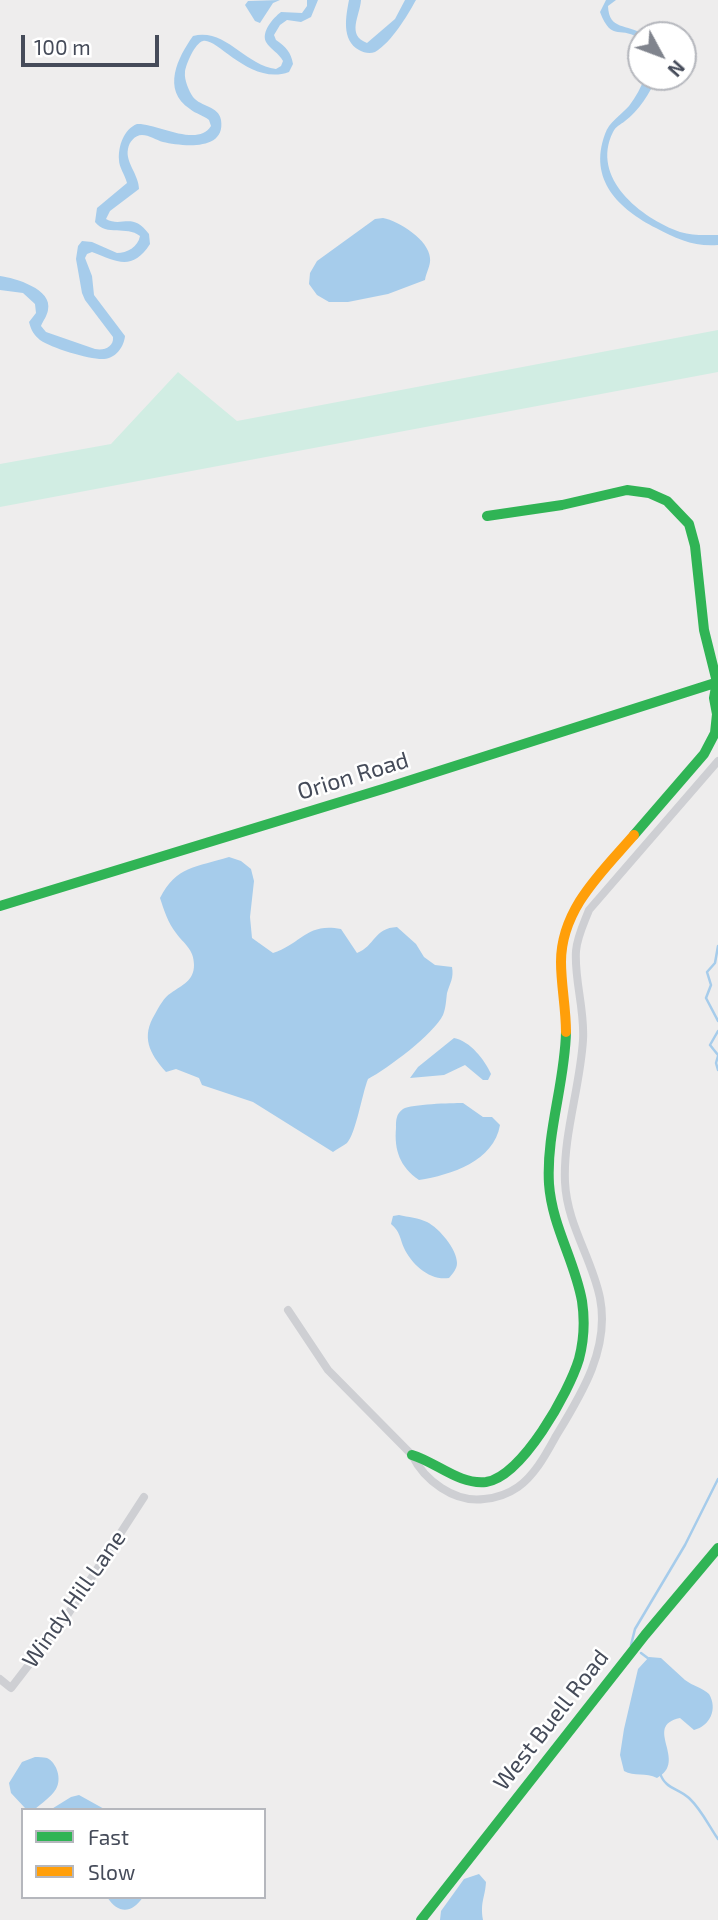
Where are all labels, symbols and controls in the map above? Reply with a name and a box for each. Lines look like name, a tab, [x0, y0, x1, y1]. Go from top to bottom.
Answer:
scale bar	[24, 21, 163, 65]
north arrow	[627, 21, 697, 91]
text: 100 m	[34, 34, 91, 59]
text: N	[664, 56, 690, 82]
street label: Orion Road	[294, 746, 412, 806]
street label: Windy Hill Lane	[16, 1525, 132, 1673]
street label: West Buell Road	[488, 1644, 614, 1796]
legend	[21, 1808, 266, 1899]
text: Fast	[88, 1824, 129, 1849]
text: Slow	[88, 1859, 135, 1884]

